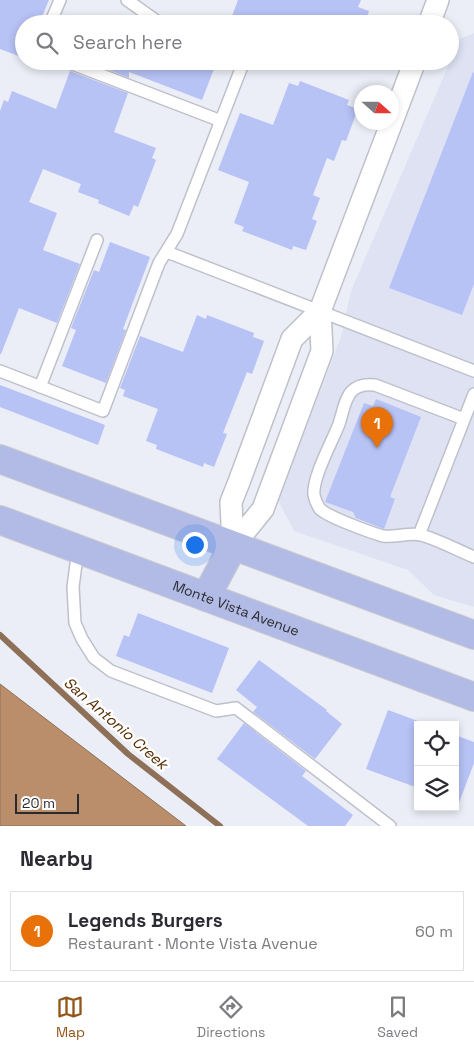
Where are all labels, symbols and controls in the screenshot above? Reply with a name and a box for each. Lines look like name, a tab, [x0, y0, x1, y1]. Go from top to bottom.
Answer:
search box	[15, 15, 459, 70]
icon: search	[33, 29, 61, 57]
text: Search here	[73, 30, 183, 55]
north arrow	[354, 85, 399, 130]
pin: 1	[361, 407, 393, 448]
your location	[182, 532, 208, 558]
street label: Monte Vista Avenue	[170, 576, 302, 640]
water label: San Antonio Creek	[60, 673, 173, 775]
map controls	[414, 721, 459, 811]
button: locate	[414, 721, 459, 766]
button: layers	[414, 766, 459, 811]
scale bar	[15, 791, 79, 814]
text: 20 m	[22, 794, 55, 812]
text: Nearby	[20, 845, 93, 872]
text: Legends Burgers	[68, 908, 223, 933]
text: 1	[33, 921, 41, 942]
text: 60 m	[415, 921, 453, 942]
text: Restaurant · Monte Vista Avenue	[68, 933, 318, 954]
tab: Map	[56, 993, 85, 1041]
tab: Directions	[197, 993, 265, 1041]
tab: Saved	[377, 993, 418, 1041]

